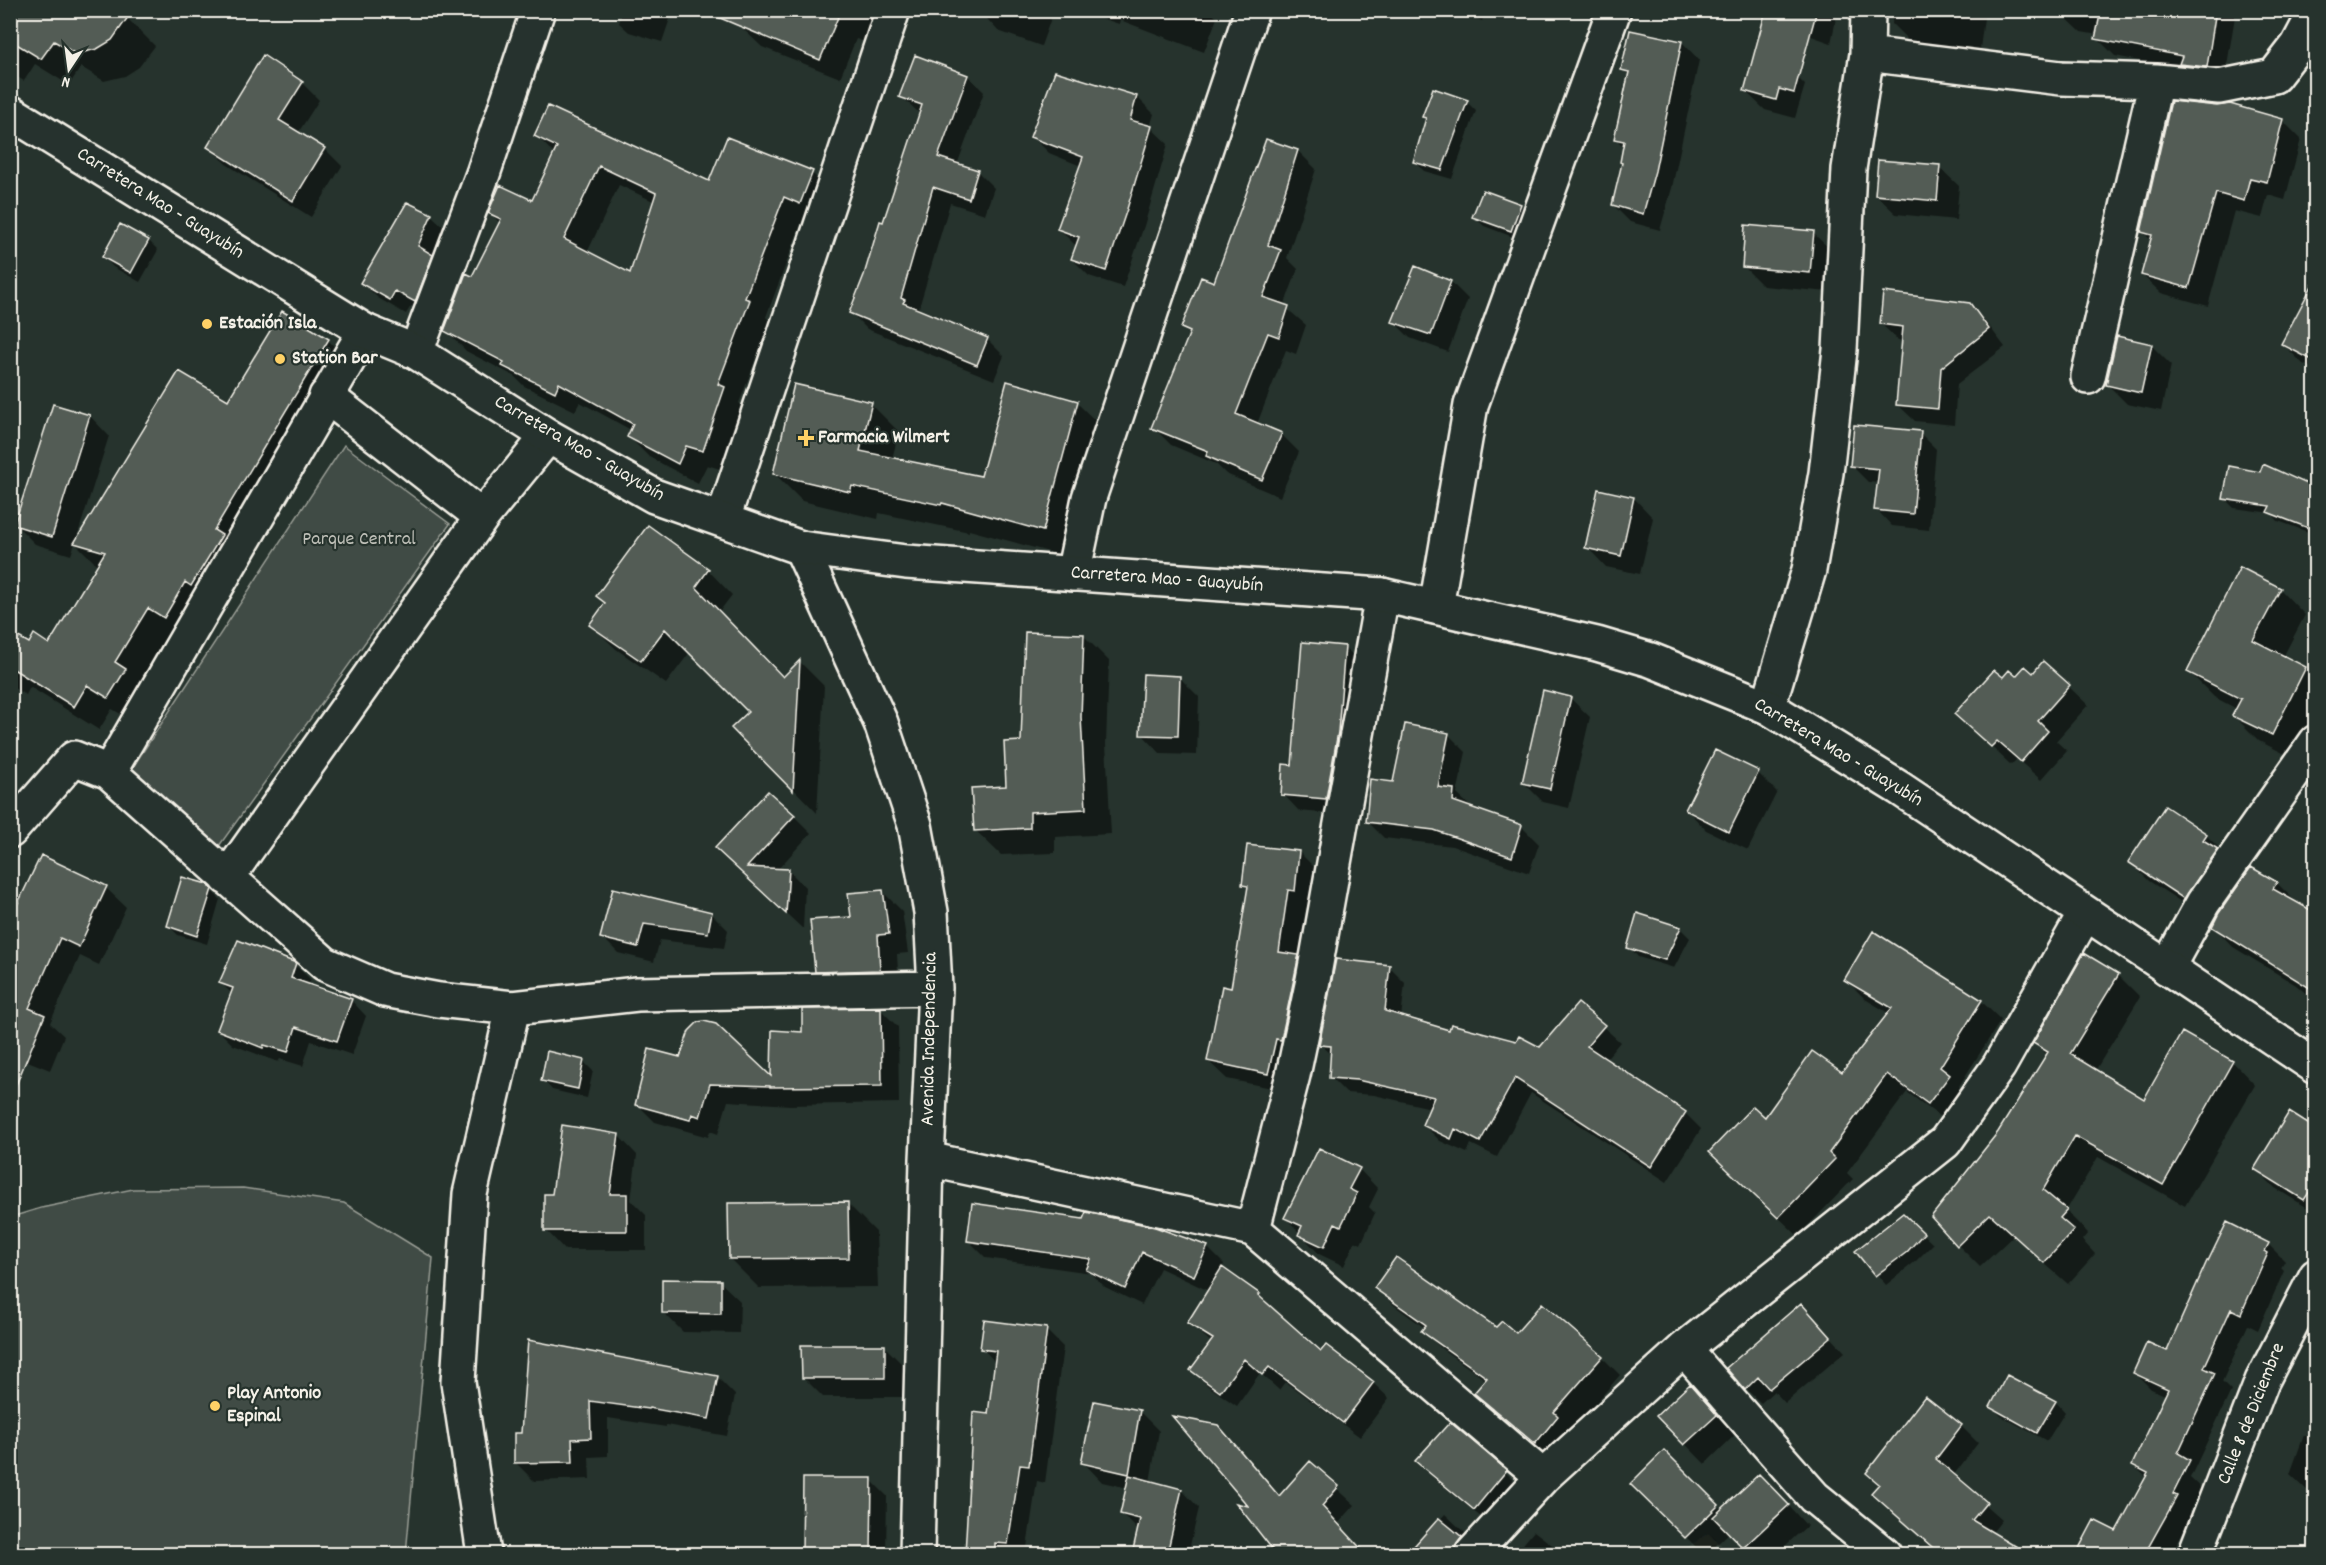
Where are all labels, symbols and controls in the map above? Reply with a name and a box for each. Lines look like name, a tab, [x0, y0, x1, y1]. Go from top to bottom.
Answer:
north arrow	[39, 39, 99, 99]
text: N	[60, 69, 73, 93]
street label: Carretera Mao - Guayubín	[71, 141, 249, 267]
place label: Estación Isla	[219, 310, 317, 338]
marker: Estación Isla	[200, 317, 214, 331]
place label: Station Bar	[292, 345, 378, 373]
marker: Station Bar	[273, 352, 287, 366]
street label: Carretera Mao - Guayubín	[488, 389, 670, 509]
place label: Farmacia Wilmert	[818, 424, 950, 452]
marker: Farmacia Wilmert	[799, 431, 813, 445]
park label: Parque Central	[302, 526, 416, 554]
street label: Carretera Mao - Guayubín	[1070, 559, 1264, 601]
street label: Carretera Mao - Guayubín	[1748, 691, 1928, 815]
street label: Avenida Independencia	[914, 951, 946, 1126]
street label: Calle 8 de Diciembre	[2211, 1339, 2293, 1489]
place label: Play Antonio Espinal	[227, 1380, 321, 1431]
marker: Play Antonio Espinal	[208, 1399, 222, 1413]

